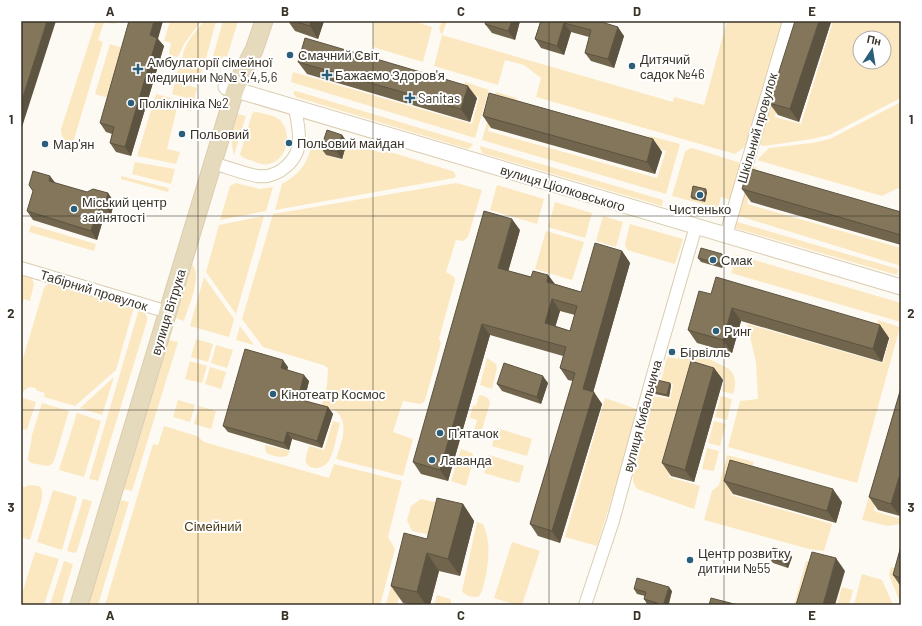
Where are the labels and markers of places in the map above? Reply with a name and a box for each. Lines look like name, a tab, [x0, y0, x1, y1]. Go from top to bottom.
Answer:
place label: Смачний Світ	[298, 47, 380, 63]
marker: Смачний Світ	[285, 50, 295, 60]
place label: Дитячий садок №46	[640, 51, 705, 82]
place label: Амбулаторії сімейної медицини №№ 3,4,5,6	[147, 54, 278, 85]
marker: Дитячий садок №46	[627, 61, 637, 71]
marker: Амбулаторії сімейної медицини №№ 3,4,5,6	[132, 63, 144, 75]
place label: Бажаємо Здоров'я	[335, 67, 445, 83]
marker: Бажаємо Здоров'я	[322, 70, 332, 80]
place label: Sanitas	[418, 90, 460, 106]
marker: Sanitas	[405, 93, 415, 103]
place label: Поліклініка №2	[139, 95, 229, 111]
marker: Поліклініка №2	[126, 98, 136, 108]
place label: Польовий	[190, 126, 249, 142]
marker: Польовий	[177, 129, 187, 139]
place label: Польовий майдан	[297, 135, 404, 151]
place label: Мар'ян	[53, 136, 94, 152]
marker: Польовий майдан	[284, 138, 294, 148]
marker: Мар'ян	[40, 139, 50, 149]
marker: Чистенько	[695, 190, 705, 200]
place label: Міський центр зайнятості	[82, 194, 167, 225]
place label: Чистенько	[669, 201, 731, 217]
marker: Міський центр зайнятості	[69, 204, 79, 214]
place label: Смак	[721, 252, 753, 268]
marker: Смак	[708, 255, 718, 265]
place label: Ринг	[724, 323, 752, 339]
marker: Ринг	[711, 326, 721, 336]
place label: Бірвілль	[680, 344, 731, 360]
marker: Бірвілль	[667, 347, 677, 357]
place label: Кінотеатр Космос	[281, 386, 386, 402]
marker: Кінотеатр Космос	[268, 389, 278, 399]
place label: П'ятачок	[448, 425, 499, 441]
marker: П'ятачок	[435, 428, 445, 438]
place label: Лаванда	[440, 452, 493, 468]
marker: Лаванда	[427, 455, 437, 465]
place label: Центр розвитку дитини №55	[698, 545, 791, 576]
marker: Центр розвитку дитини №55	[685, 555, 695, 565]

